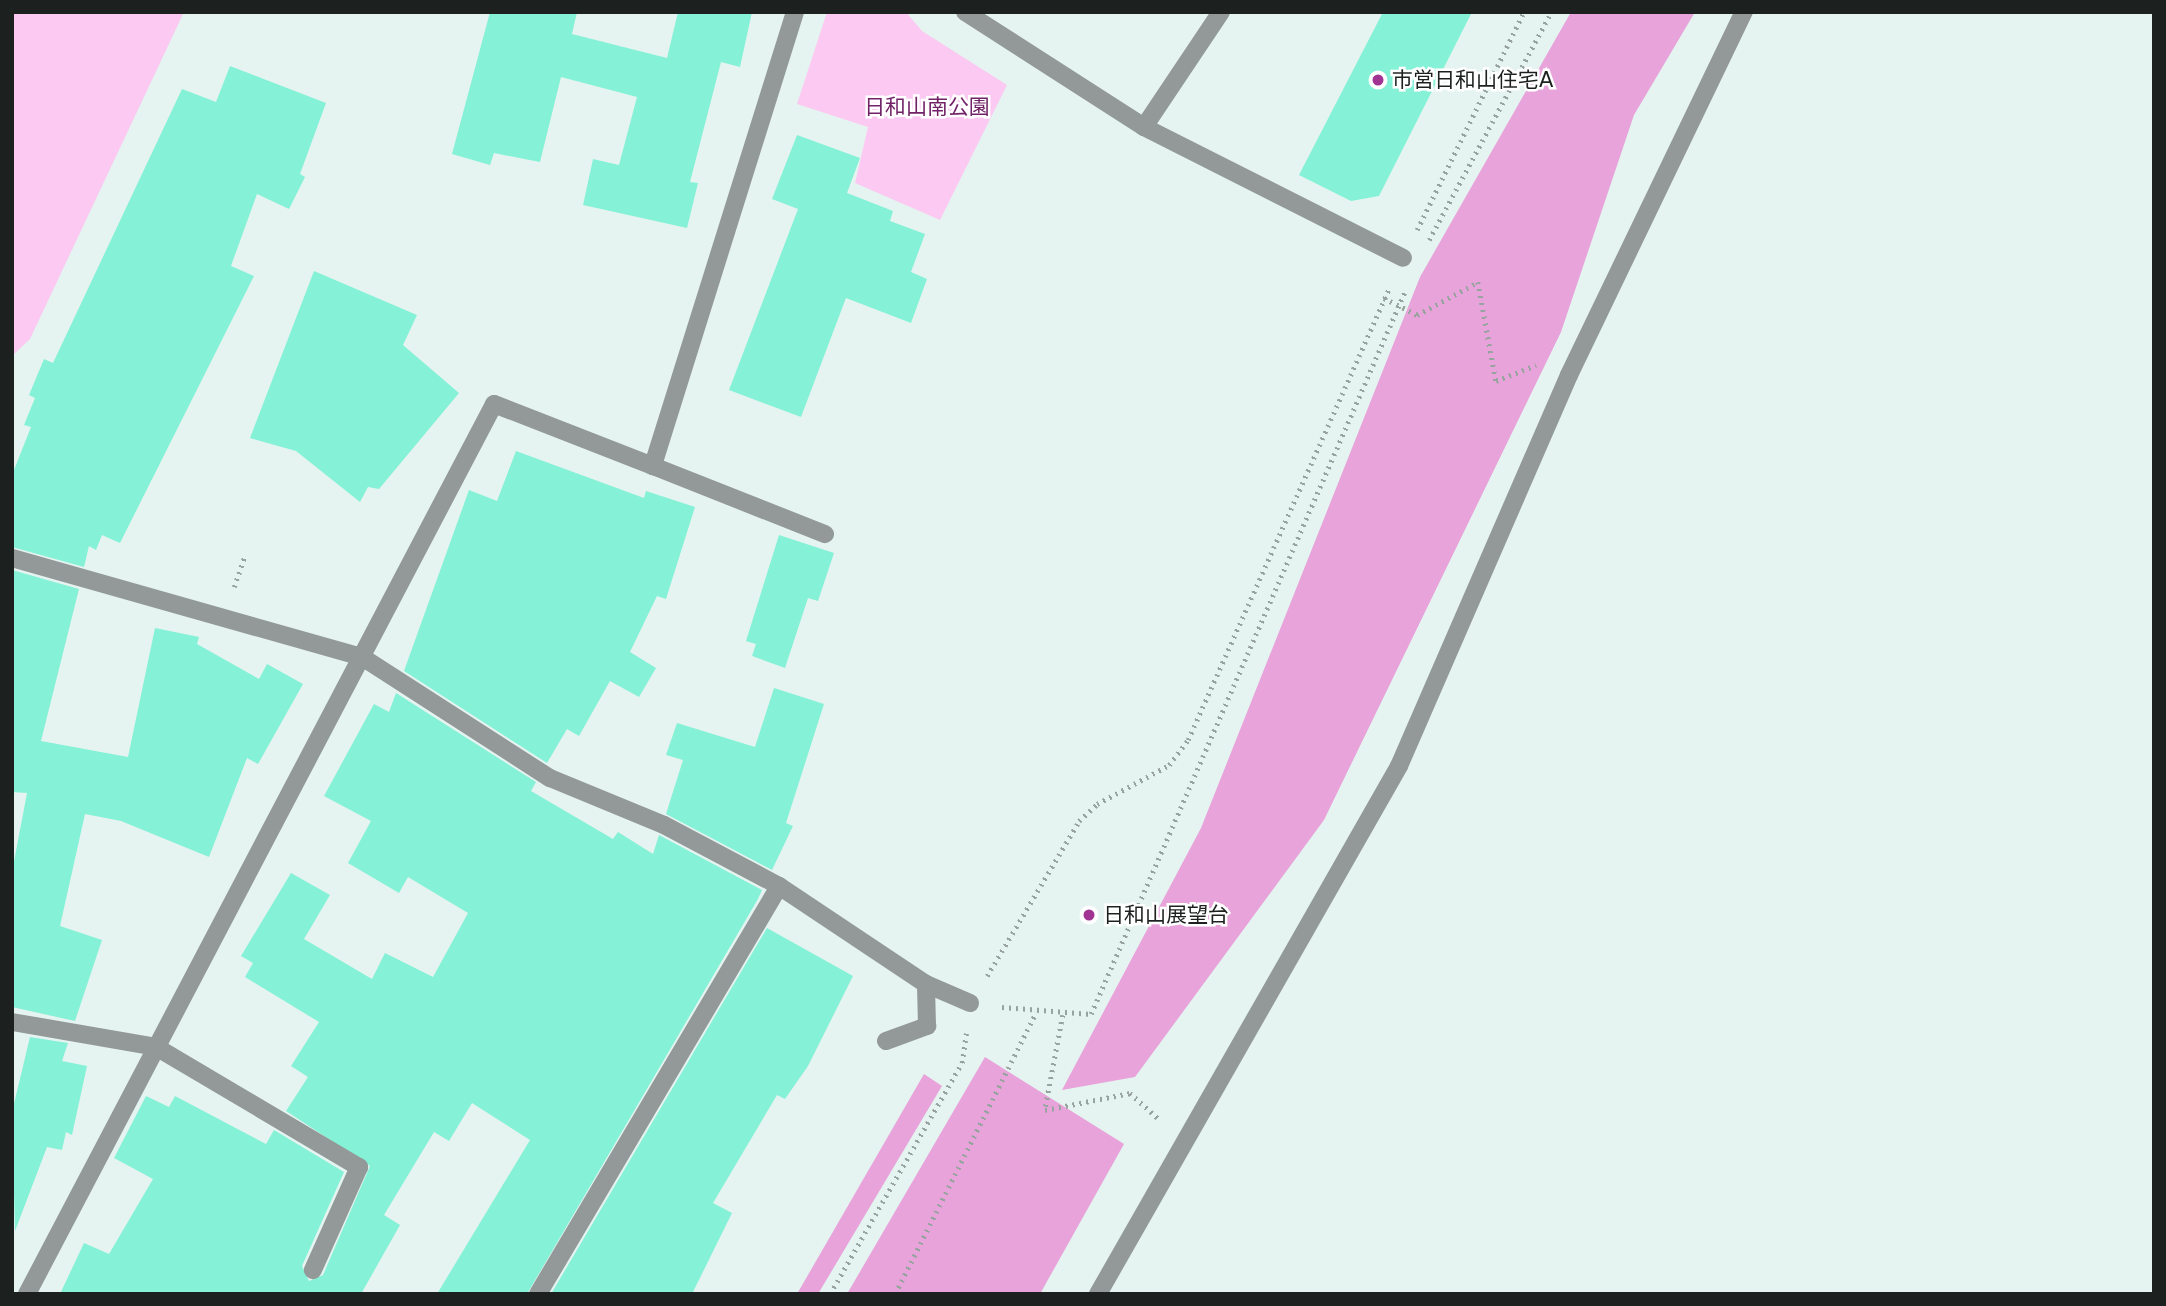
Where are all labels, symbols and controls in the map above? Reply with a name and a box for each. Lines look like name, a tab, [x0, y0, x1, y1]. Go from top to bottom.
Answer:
place label: 市営日和山住宅A	[1392, 67, 1553, 93]
marker: 市営日和山住宅A	[1370, 72, 1386, 88]
park label: 日和山南公園	[864, 94, 990, 120]
place label: 日和山展望台	[1103, 902, 1229, 928]
marker: 日和山展望台	[1081, 907, 1097, 923]

